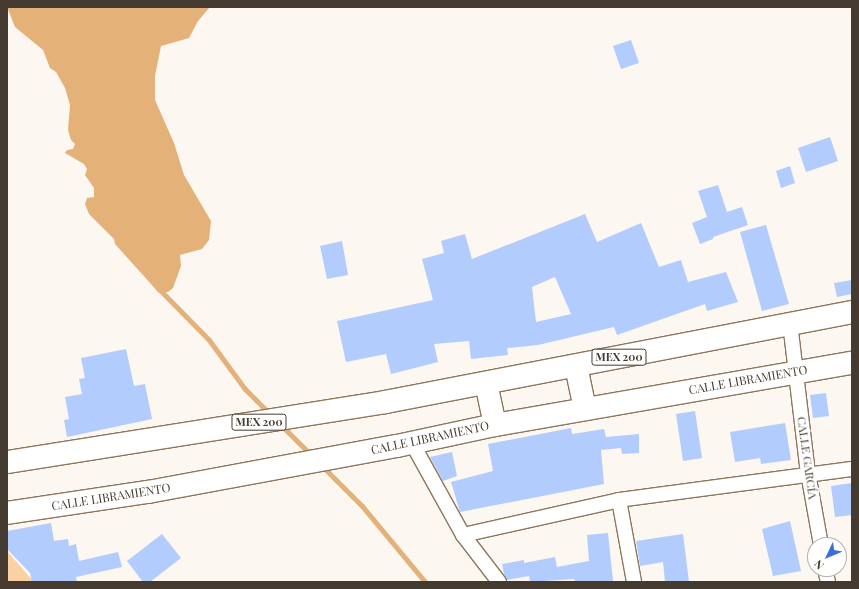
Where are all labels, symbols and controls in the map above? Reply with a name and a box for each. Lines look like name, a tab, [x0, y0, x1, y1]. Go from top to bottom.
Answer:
road number: MEX 200	[591, 348, 647, 366]
street label: CALLE LIBRAMIENTO	[688, 362, 808, 398]
road number: MEX 200	[231, 413, 287, 431]
street label: CALLE GARCÍA	[794, 416, 820, 500]
street label: CALLE LIBRAMIENTO	[370, 418, 490, 458]
street label: CALLE LIBRAMIENTO	[50, 480, 172, 514]
north arrow	[807, 537, 847, 577]
text: N	[811, 557, 827, 573]

